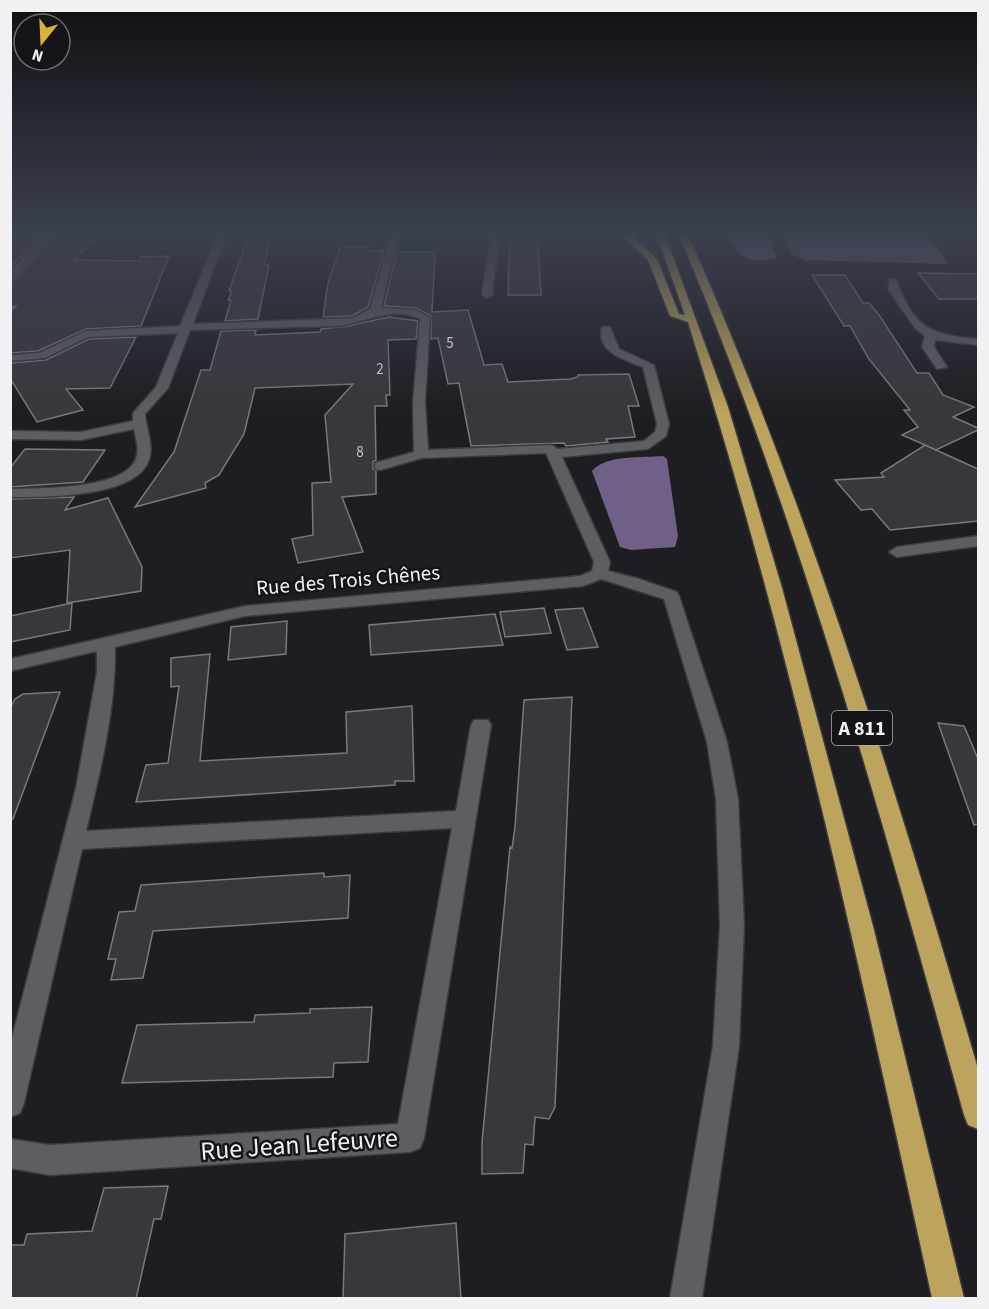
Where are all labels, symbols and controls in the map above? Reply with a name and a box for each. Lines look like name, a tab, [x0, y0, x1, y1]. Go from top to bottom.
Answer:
north arrow	[12, 12, 72, 72]
text: N	[29, 43, 46, 67]
house number: 5	[446, 333, 454, 354]
house number: 2	[376, 359, 384, 380]
house number: 8	[356, 442, 364, 463]
street label: Rue des Trois Chênes	[255, 557, 441, 603]
road number: A 811	[832, 711, 892, 745]
street label: Rue Jean Lefeuvre	[199, 1119, 399, 1170]

